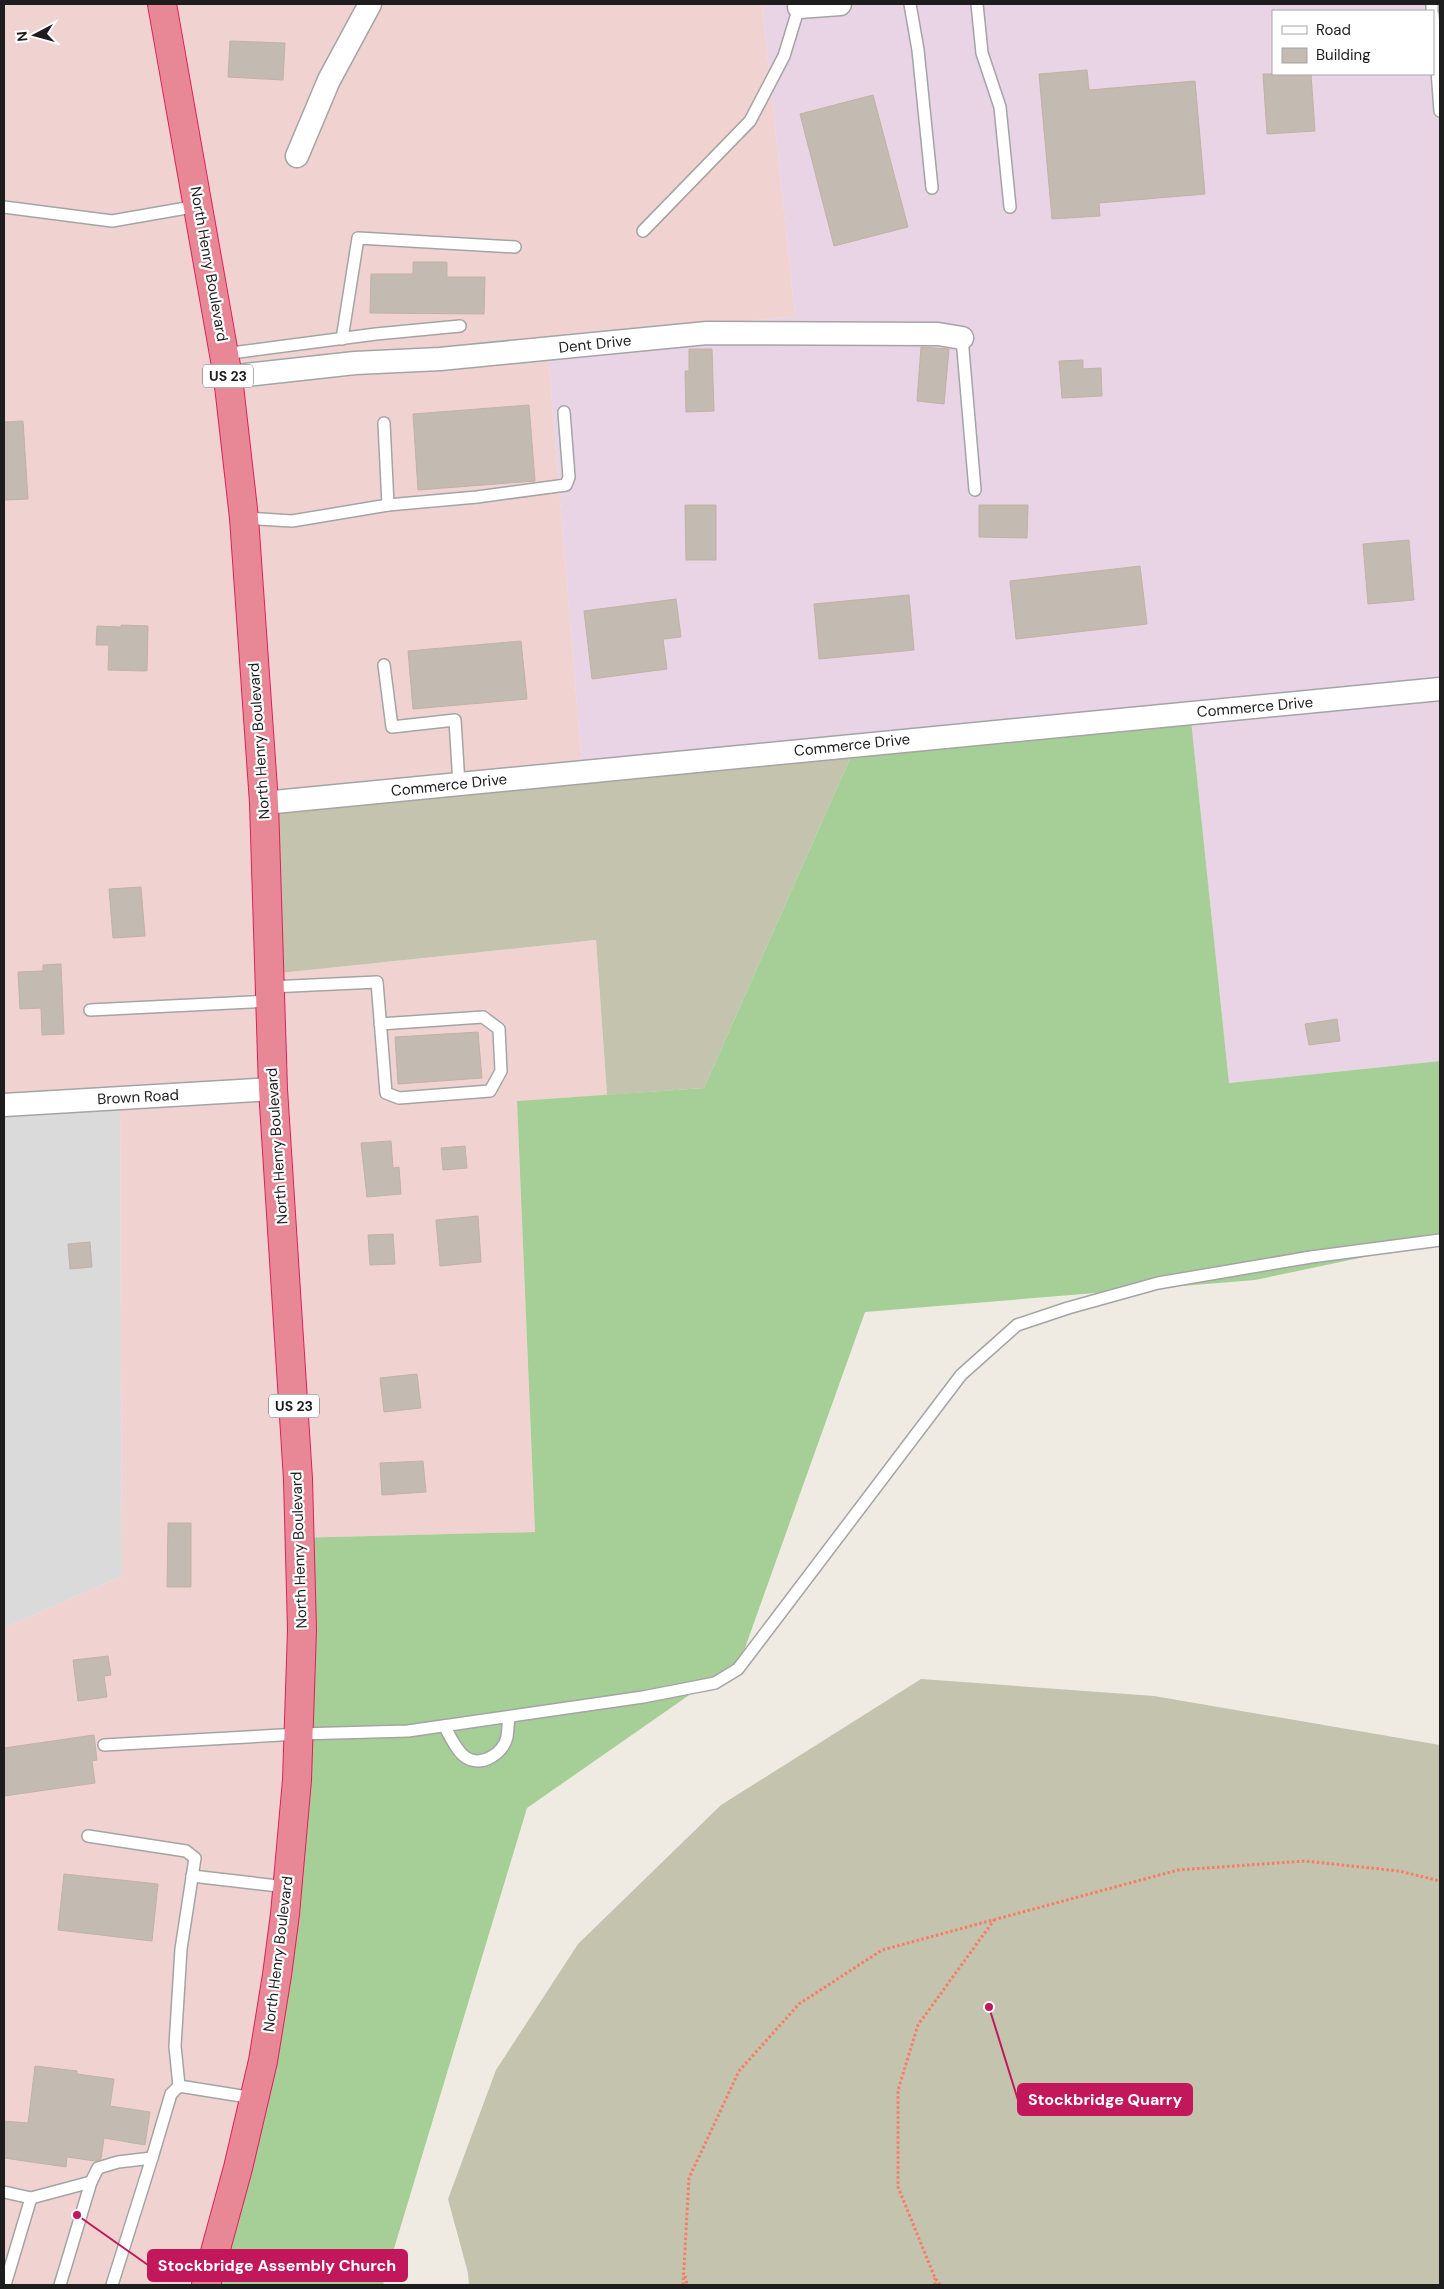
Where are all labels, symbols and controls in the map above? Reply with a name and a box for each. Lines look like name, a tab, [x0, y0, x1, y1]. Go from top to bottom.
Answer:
north arrow	[10, 10, 60, 60]
legend	[1272, 10, 1434, 75]
text: Road	[1316, 20, 1351, 40]
text: N	[13, 30, 32, 42]
text: Building	[1316, 45, 1371, 65]
street label: North Henry Boulevard	[186, 185, 232, 343]
street label: Dent Drive	[558, 330, 632, 358]
road number: US 23	[203, 364, 253, 388]
street label: North Henry Boulevard	[244, 662, 274, 820]
street label: Commerce Drive	[1196, 692, 1314, 722]
street label: Commerce Drive	[793, 729, 911, 761]
street label: Commerce Drive	[390, 769, 508, 801]
street label: North Henry Boulevard	[262, 1067, 292, 1225]
street label: Brown Road	[97, 1085, 179, 1109]
road number: US 23	[269, 1394, 319, 1418]
street label: North Henry Boulevard	[286, 1471, 312, 1629]
street label: North Henry Boulevard	[259, 1875, 297, 2033]
callout: Stockbridge Quarry	[1018, 2084, 1192, 2115]
text: Stockbridge Quarry	[1028, 2089, 1182, 2110]
callout: Stockbridge Assembly Church	[148, 2250, 407, 2281]
text: Stockbridge Assembly Church	[158, 2255, 396, 2276]

